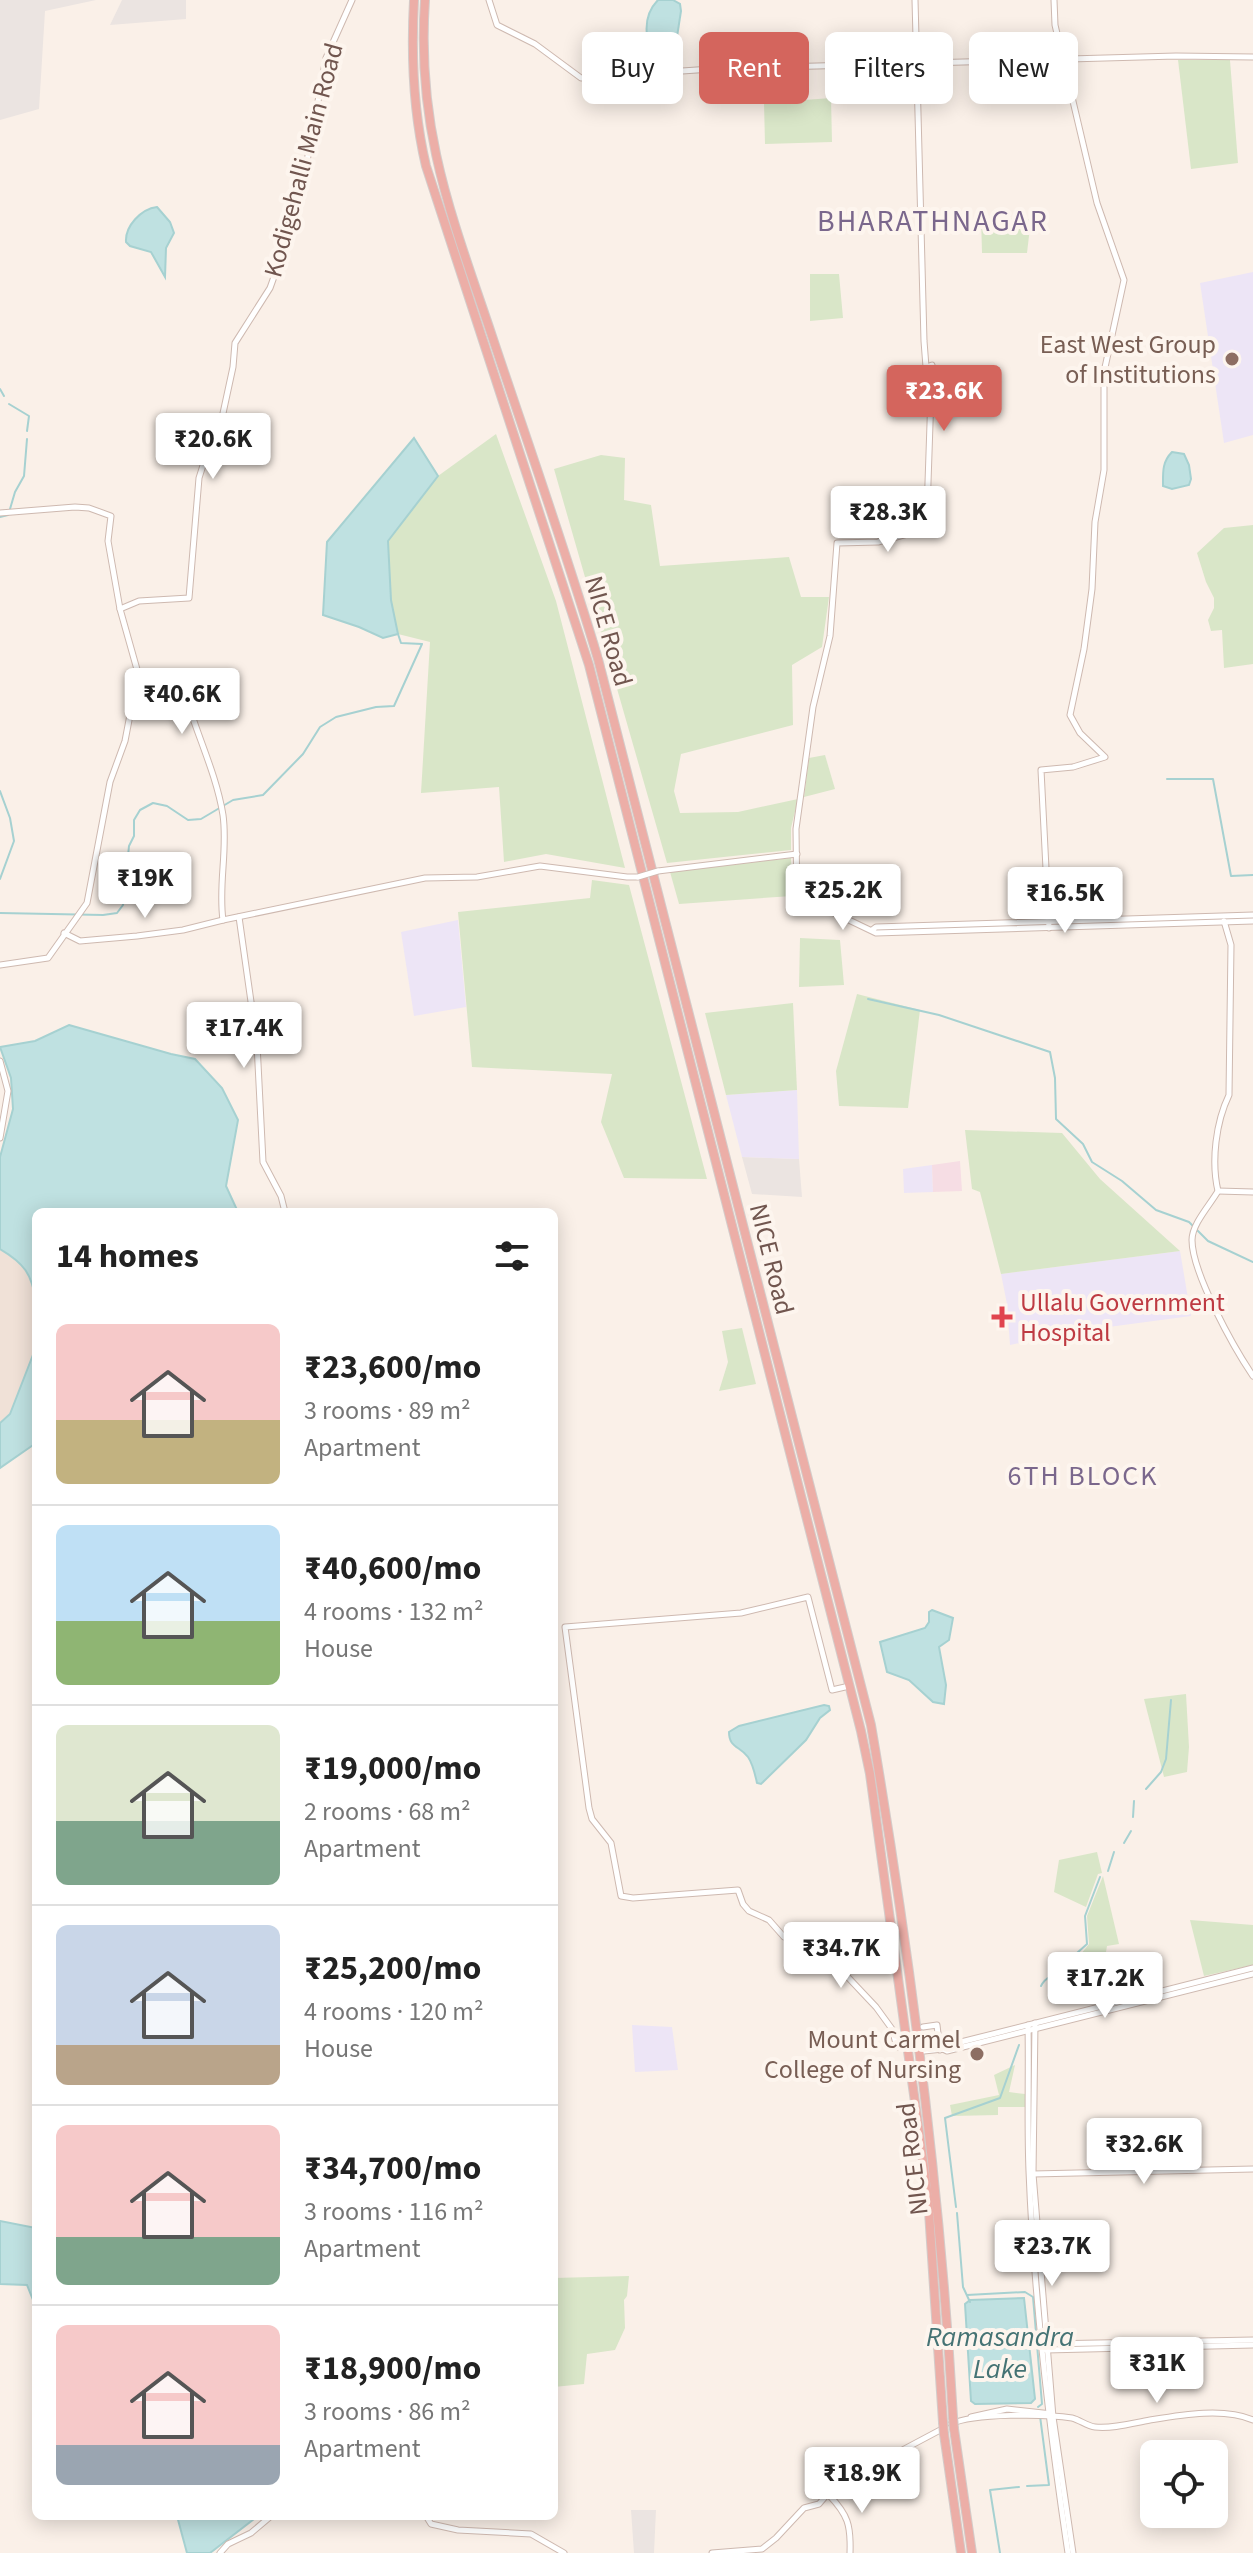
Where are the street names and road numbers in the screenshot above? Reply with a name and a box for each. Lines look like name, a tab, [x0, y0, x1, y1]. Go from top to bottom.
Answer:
street label: Kodigehalli Main Road	[254, 39, 353, 281]
street label: NICE Road	[575, 572, 642, 691]
street label: NICE Road	[740, 1200, 803, 1319]
street label: NICE Road	[887, 2100, 938, 2217]

